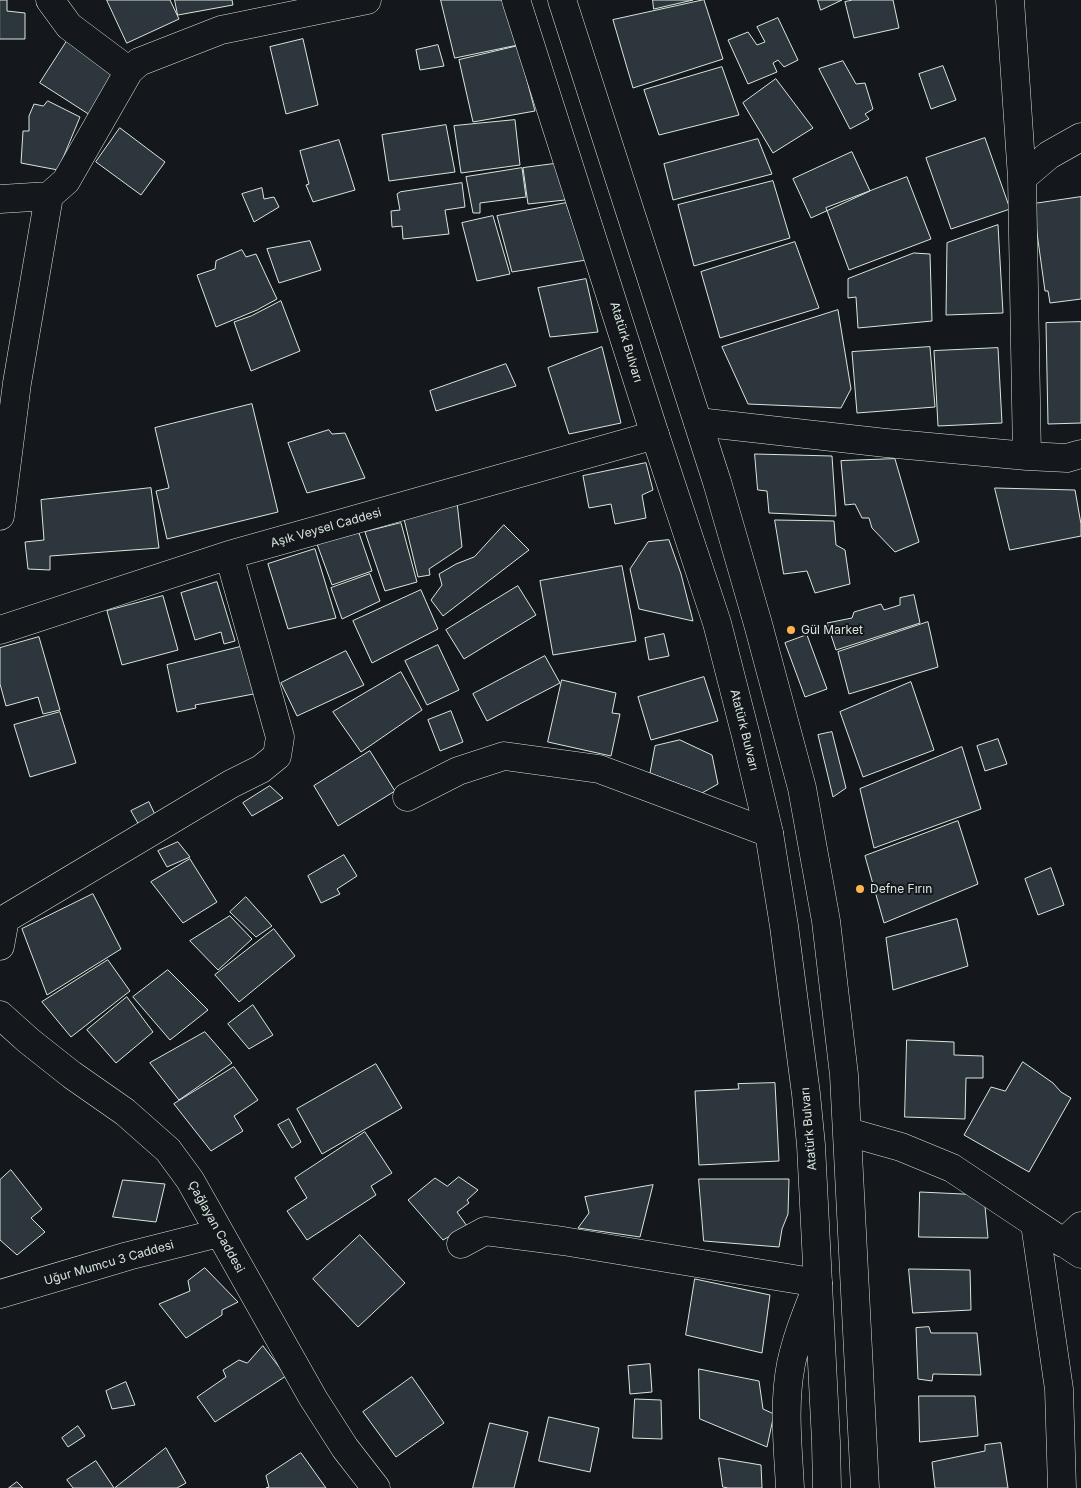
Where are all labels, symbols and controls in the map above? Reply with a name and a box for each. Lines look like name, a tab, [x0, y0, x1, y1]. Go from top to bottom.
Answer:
street label: Atatürk Bulvarı	[607, 300, 645, 384]
street label: Aşık Veysel Caddesi	[269, 505, 383, 551]
place label: Gül Market	[801, 623, 863, 637]
marker: Gül Market	[785, 624, 797, 636]
street label: Atatürk Bulvarı	[727, 688, 761, 772]
place label: Defne Fırın	[870, 882, 932, 896]
marker: Defne Fırın	[854, 883, 866, 895]
street label: Atatürk Bulvarı	[798, 1087, 820, 1171]
street label: Çağlayan Caddesi	[185, 1179, 247, 1275]
street label: Uğur Mumcu 3 Caddesi	[42, 1238, 176, 1288]

